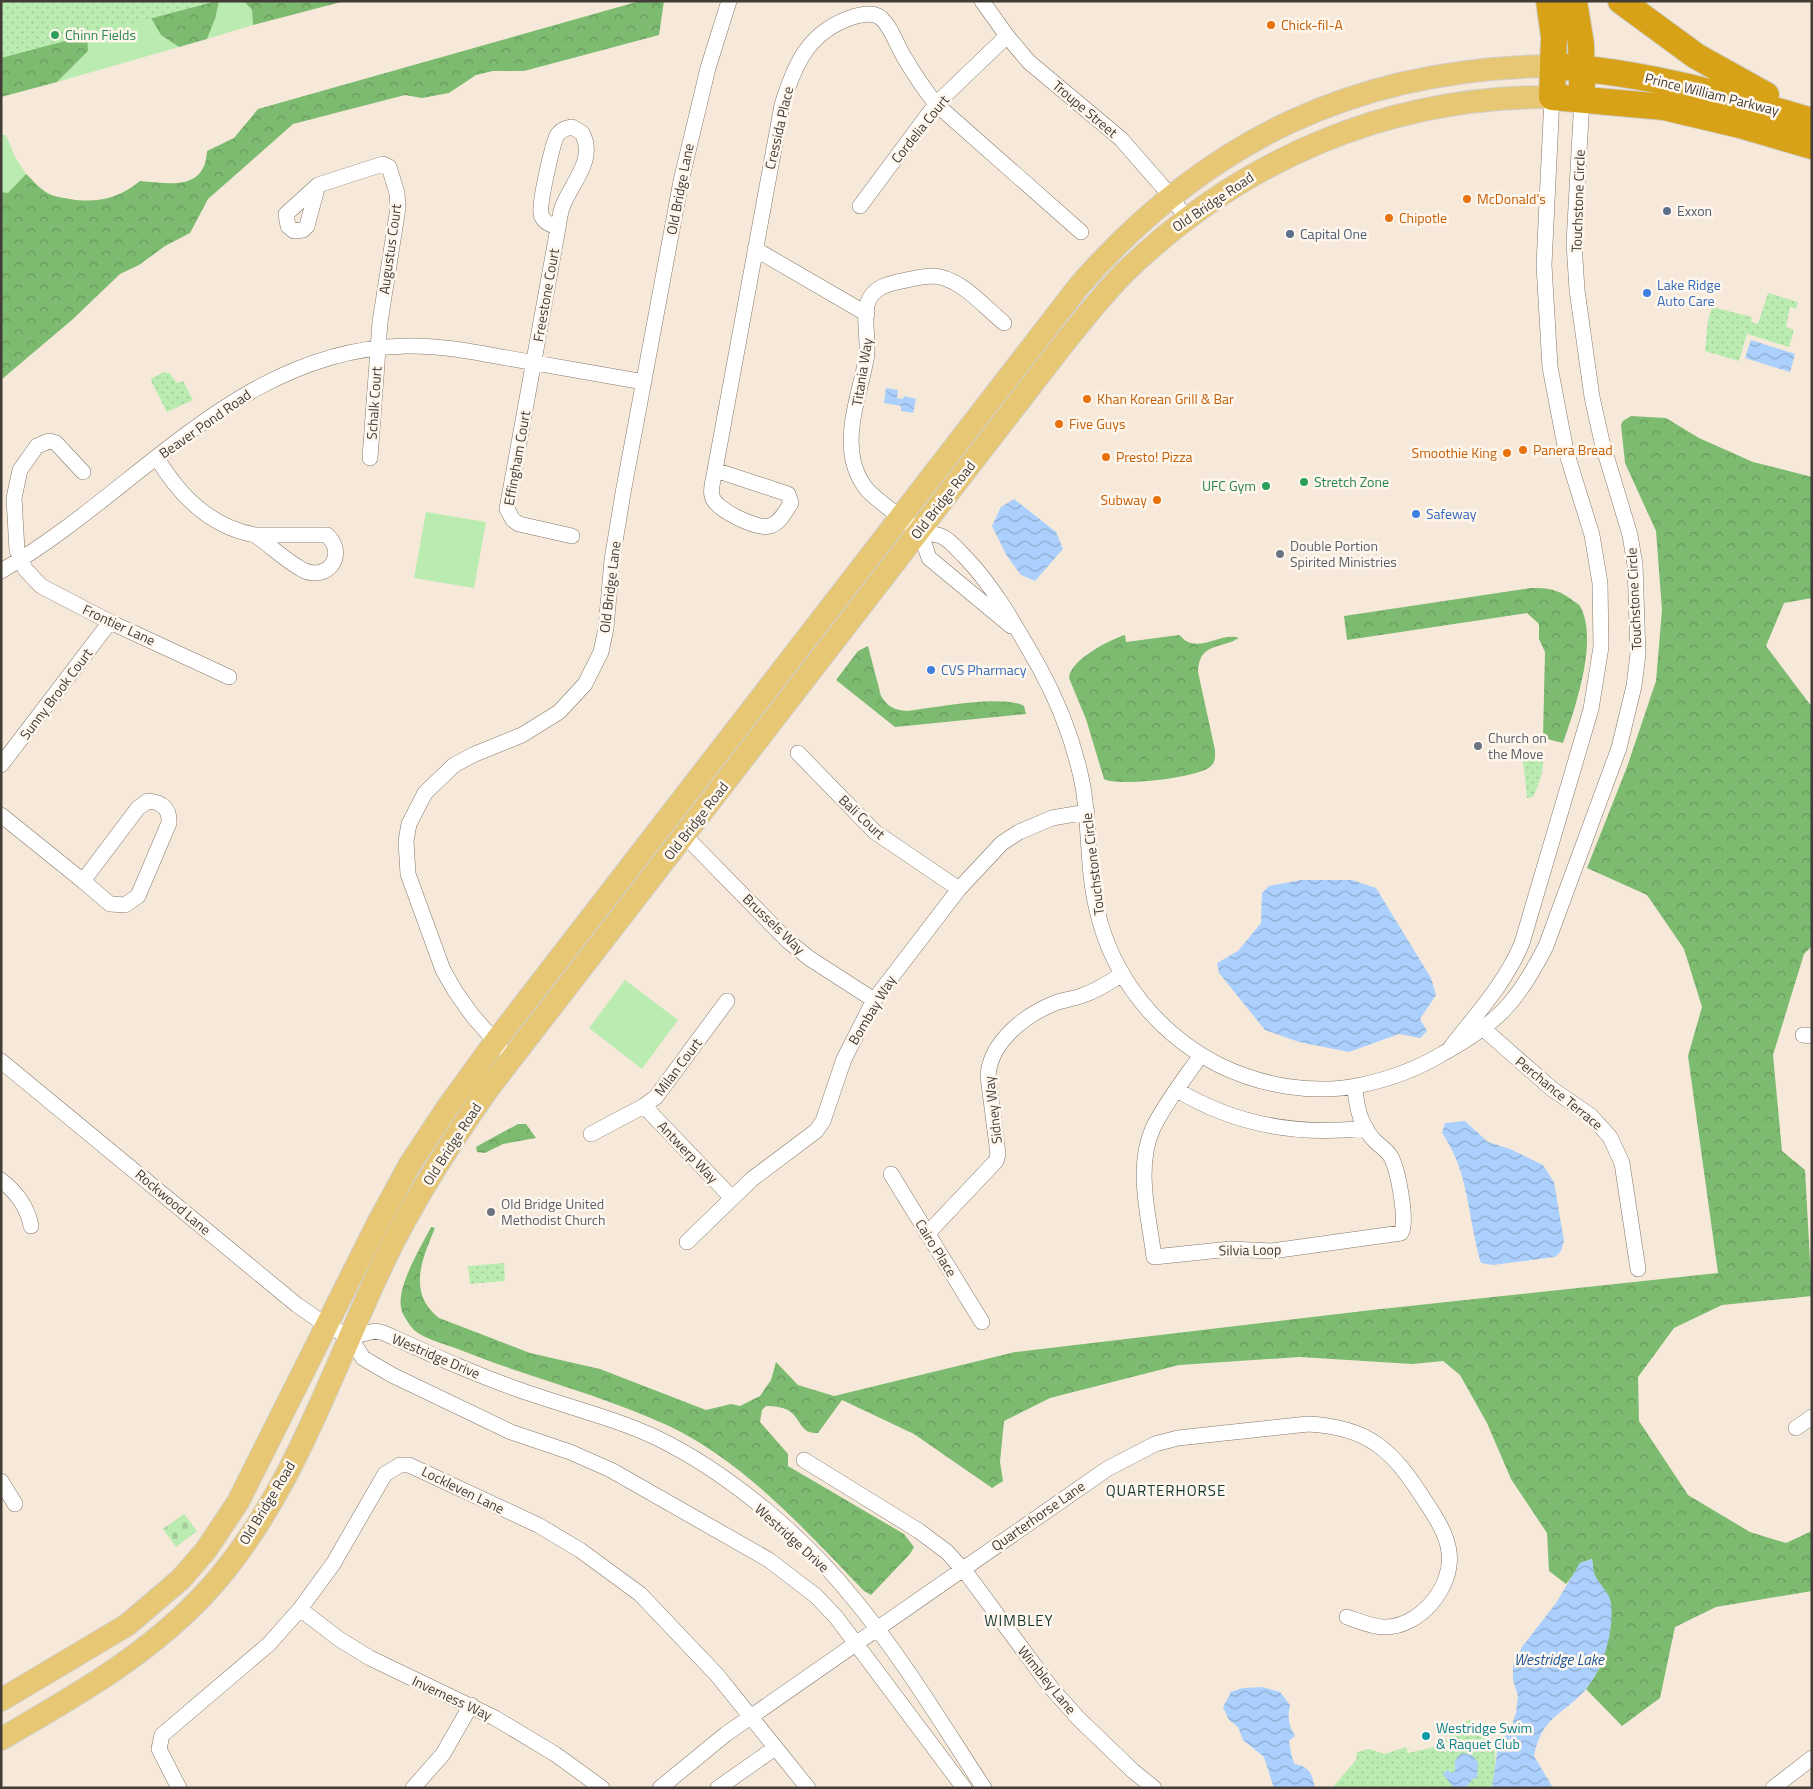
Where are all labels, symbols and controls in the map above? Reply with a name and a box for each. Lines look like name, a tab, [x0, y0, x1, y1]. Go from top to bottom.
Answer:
place label: Chick-fil-A	[1281, 14, 1343, 35]
marker: Chick-fil-A	[1265, 19, 1277, 31]
place label: Chinn Fields	[65, 24, 136, 45]
marker: Chinn Fields	[49, 29, 61, 41]
street label: Prince William Parkway	[1643, 67, 1782, 120]
street label: Troupe Street	[1048, 75, 1123, 142]
street label: Cressida Place	[759, 84, 798, 171]
street label: Cordelia Court	[886, 90, 954, 167]
street label: Old Bridge Lane	[660, 141, 699, 236]
street label: Touchstone Circle	[1565, 149, 1590, 253]
street label: Old Bridge Road	[1168, 166, 1258, 237]
place label: McDonald's	[1477, 188, 1546, 209]
marker: McDonald's	[1461, 193, 1473, 205]
place label: Exxon	[1677, 200, 1712, 221]
street label: Augustus Court	[373, 202, 406, 295]
marker: Exxon	[1661, 205, 1673, 217]
place label: Chipotle	[1399, 207, 1447, 228]
marker: Chipotle	[1383, 212, 1395, 224]
place label: Capital One	[1300, 223, 1367, 244]
marker: Capital One	[1284, 228, 1296, 240]
street label: Freestone Court	[527, 246, 564, 343]
place label: Lake Ridge Auto Care	[1657, 274, 1721, 311]
marker: Lake Ridge Auto Care	[1641, 287, 1653, 299]
street label: Titania Way	[846, 336, 877, 408]
street label: Schalk Court	[360, 366, 387, 440]
street label: Beaver Pond Road	[154, 384, 255, 463]
place label: Khan Korean Grill & Bar	[1097, 388, 1234, 409]
marker: Khan Korean Grill & Bar	[1081, 393, 1093, 405]
street label: Effingham Court	[498, 409, 535, 507]
place label: Five Guys	[1069, 413, 1125, 434]
marker: Five Guys	[1053, 418, 1065, 430]
place label: Panera Bread	[1533, 439, 1613, 460]
place label: Smoothie King	[1412, 442, 1497, 463]
marker: Panera Bread	[1517, 444, 1529, 456]
place label: Presto! Pizza	[1116, 446, 1193, 467]
marker: Smoothie King	[1501, 447, 1513, 459]
marker: Presto! Pizza	[1100, 451, 1112, 463]
street label: Old Bridge Road	[905, 456, 980, 543]
place label: Stretch Zone	[1314, 471, 1389, 492]
place label: UFC Gym	[1202, 475, 1256, 496]
marker: Stretch Zone	[1298, 476, 1310, 488]
marker: UFC Gym	[1260, 480, 1272, 492]
place label: Subway	[1100, 489, 1147, 510]
marker: Subway	[1151, 494, 1163, 506]
place label: Safeway	[1426, 503, 1477, 524]
marker: Safeway	[1410, 508, 1422, 520]
place label: Double Portion Spirited Ministries	[1290, 535, 1397, 572]
street label: Old Bridge Lane	[593, 540, 626, 634]
street label: Touchstone Circle	[1620, 547, 1647, 651]
marker: Double Portion Spirited Ministries	[1274, 548, 1286, 560]
street label: Frontier Lane	[79, 599, 159, 651]
street label: Sunny Brook Court	[14, 643, 97, 744]
place label: CVS Pharmacy	[941, 659, 1027, 680]
marker: CVS Pharmacy	[925, 664, 937, 676]
place label: Church on the Move	[1488, 727, 1547, 764]
marker: Church on the Move	[1472, 740, 1484, 752]
street label: Old Bridge Road	[658, 777, 733, 864]
street label: Bali Court	[834, 789, 890, 844]
street label: Touchstone Circle	[1076, 812, 1109, 916]
street label: Brussels Way	[738, 888, 810, 959]
street label: Bombay Way	[843, 971, 901, 1048]
street label: Milan Court	[649, 1033, 706, 1100]
street label: Perchance Terrace	[1511, 1051, 1608, 1135]
street label: Sidney Way	[978, 1075, 1007, 1145]
street label: Old Bridge Road	[417, 1098, 486, 1189]
street label: Antwerp Way	[653, 1116, 724, 1188]
street label: Rockwood Lane	[131, 1164, 216, 1240]
place label: Old Bridge United Methodist Church	[501, 1193, 605, 1230]
marker: Old Bridge United Methodist Church	[485, 1206, 497, 1218]
street label: Cairo Place	[910, 1215, 962, 1281]
street label: Silvia Loop	[1219, 1238, 1281, 1261]
street label: Westridge Drive	[389, 1328, 484, 1384]
street label: Old Bridge Road	[233, 1457, 300, 1549]
street label: Lockleven Lane	[418, 1460, 508, 1519]
street label: Quarterhorse Lane	[987, 1475, 1089, 1556]
district label: QUARTERHORSE	[1106, 1479, 1226, 1502]
street label: Westridge Drive	[750, 1498, 834, 1577]
district label: WIMBLEY	[984, 1609, 1054, 1632]
street label: Wimbley Lane	[1013, 1641, 1082, 1718]
water label: Westridge Lake	[1514, 1648, 1605, 1671]
street label: Inverness Way	[409, 1670, 496, 1725]
place label: Westridge Swim & Raquet Club	[1436, 1717, 1532, 1754]
marker: Westridge Swim & Raquet Club	[1420, 1730, 1432, 1742]

